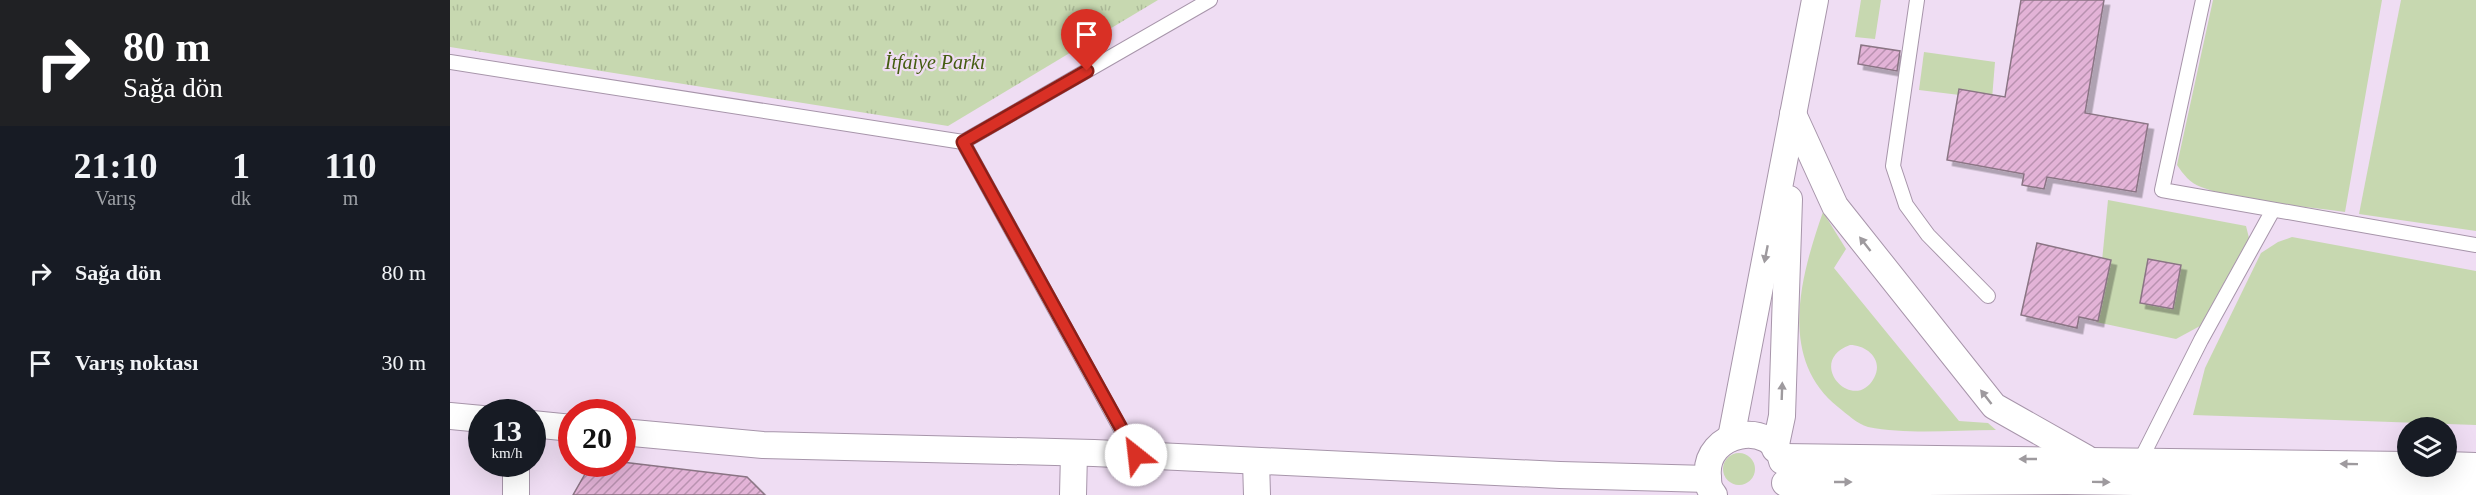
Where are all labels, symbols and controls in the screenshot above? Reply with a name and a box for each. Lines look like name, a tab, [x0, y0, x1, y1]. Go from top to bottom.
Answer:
pin	[1061, 9, 1112, 71]
icon: arrive	[1070, 18, 1103, 51]
icon: right	[24, 24, 102, 102]
text: 80 m	[123, 24, 211, 70]
park label: İtfaiye Parkı	[884, 51, 985, 74]
text: Sağa dön	[123, 73, 223, 103]
text: 21:10	[73, 146, 157, 186]
text: 1	[232, 146, 250, 186]
text: 110	[324, 146, 376, 186]
text: Varış	[95, 187, 136, 209]
text: dk	[231, 187, 251, 209]
text: m	[343, 187, 358, 209]
one-way arrow	[1859, 236, 1872, 252]
one-way arrow	[1761, 245, 1770, 264]
icon: right	[24, 257, 57, 290]
text: Sağa dön	[75, 260, 161, 285]
text: 80 m	[381, 260, 426, 285]
icon: arrive	[24, 347, 57, 380]
text: Varış noktası	[75, 350, 198, 375]
text: 30 m	[381, 350, 426, 375]
one-way arrow	[1778, 382, 1787, 401]
one-way arrow	[1980, 389, 1993, 405]
speed limit sign: 20	[558, 399, 636, 477]
text: 13	[492, 414, 522, 447]
map controls	[2397, 417, 2457, 477]
button: layers	[2397, 417, 2457, 477]
position arrow	[1104, 423, 1168, 487]
text: km/h	[492, 445, 522, 461]
one-way arrow	[2019, 454, 2038, 464]
one-way arrow	[2340, 459, 2359, 469]
one-way arrow	[1834, 477, 1853, 487]
one-way arrow	[2092, 477, 2111, 487]

